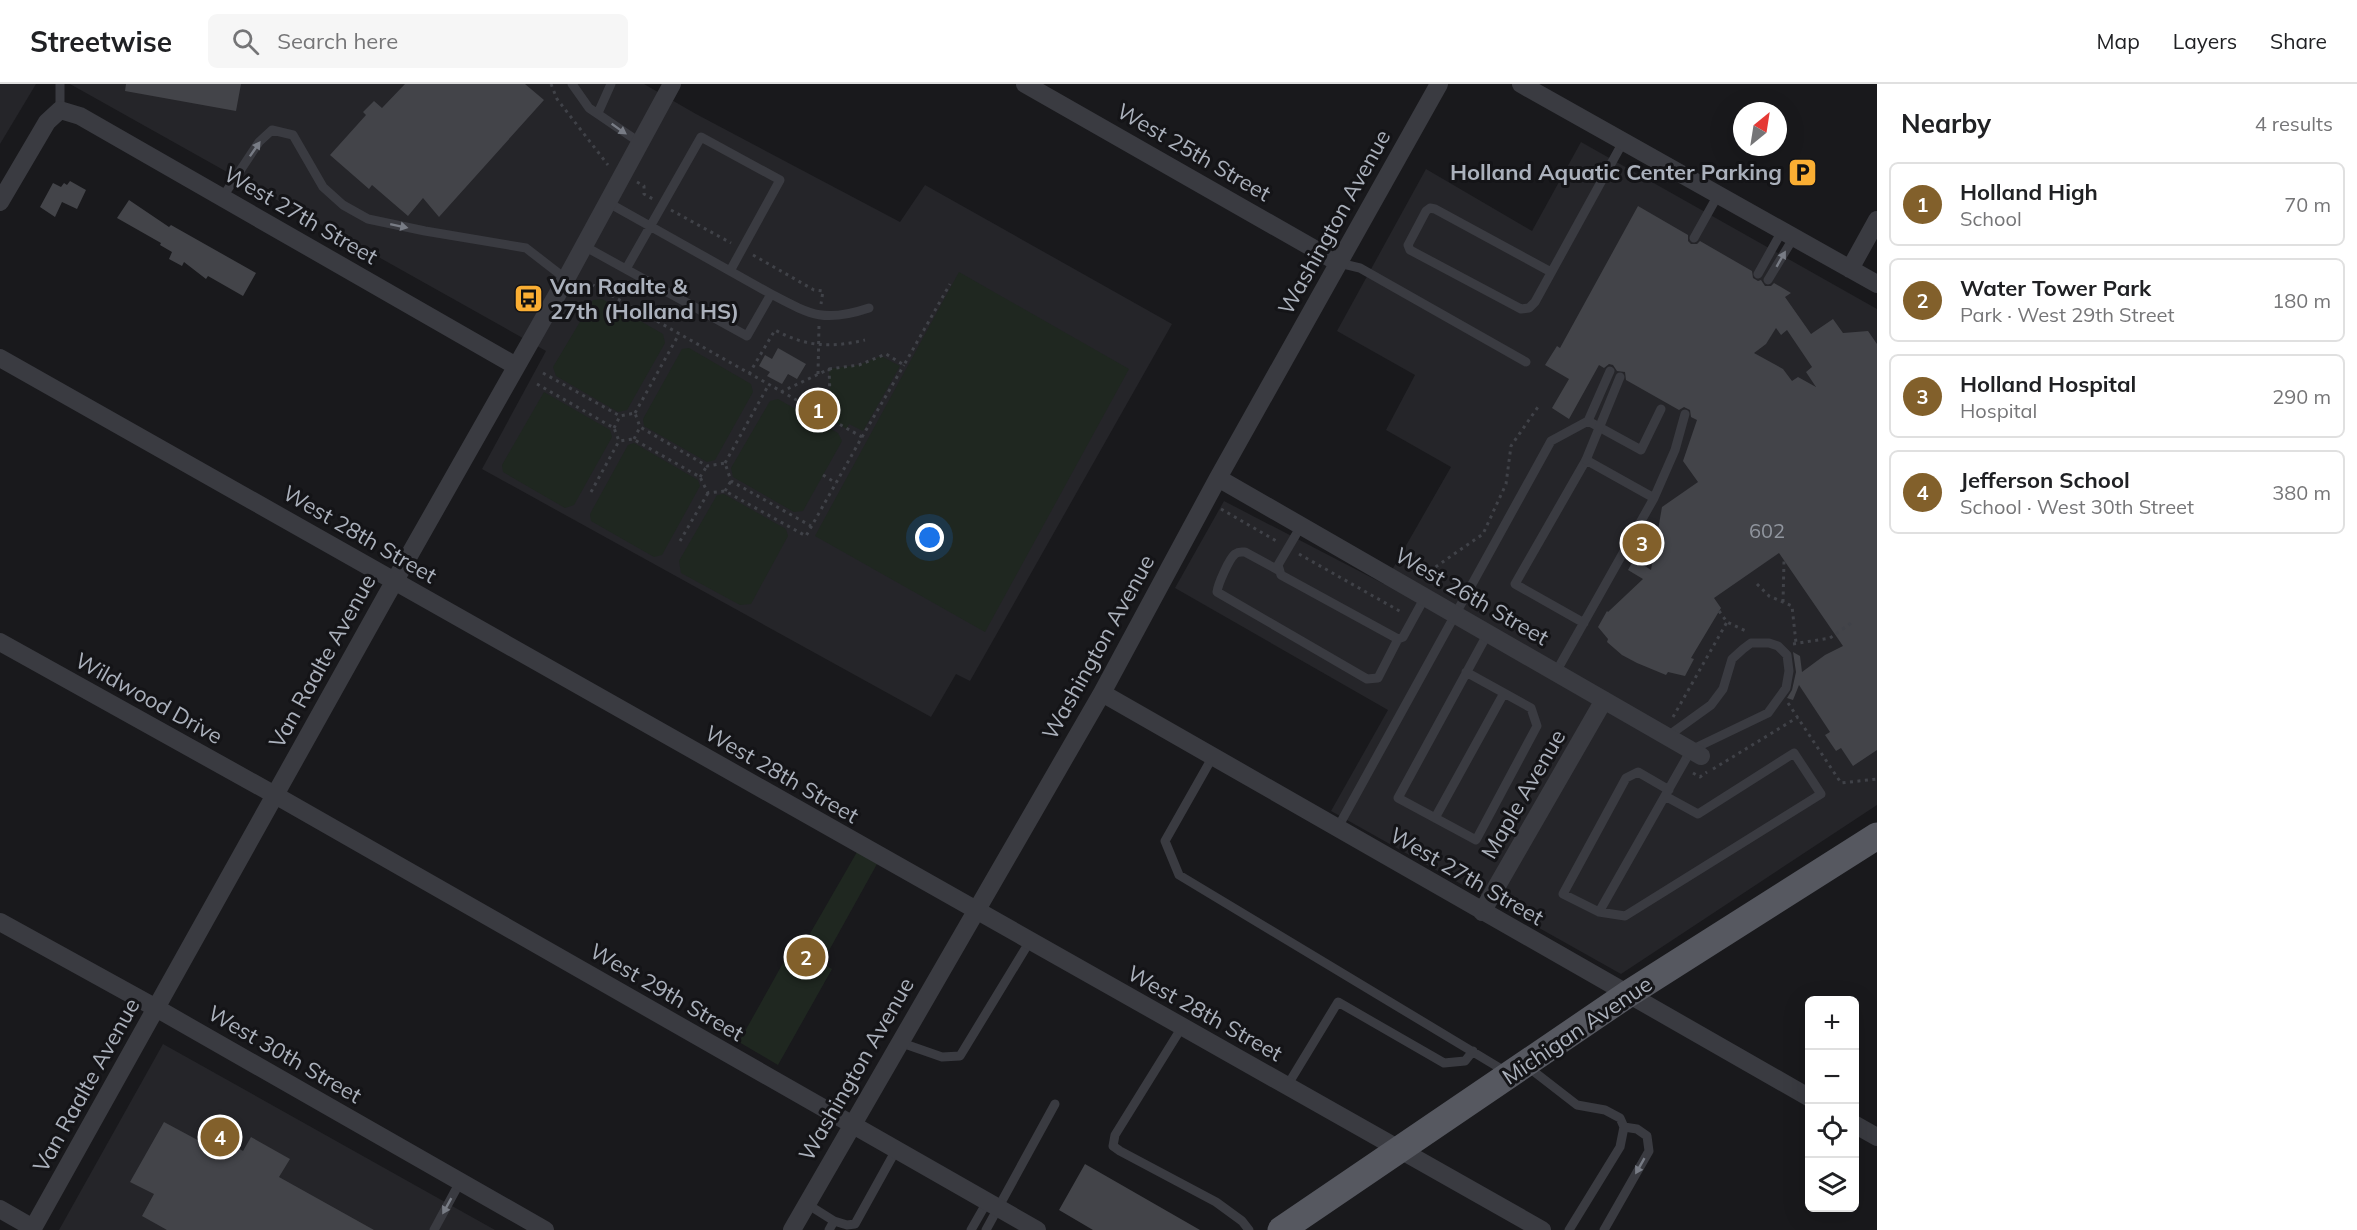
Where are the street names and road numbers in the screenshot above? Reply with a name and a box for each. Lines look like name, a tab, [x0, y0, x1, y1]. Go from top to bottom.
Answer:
street label: West 25th Street	[1112, 97, 1276, 208]
street label: Washington Avenue	[1272, 125, 1396, 319]
street label: West 27th Street	[219, 160, 383, 271]
street label: West 28th Street	[278, 479, 442, 590]
street label: West 26th Street	[1390, 541, 1554, 652]
street label: Washington Avenue	[1036, 550, 1160, 744]
street label: Van Raalte Avenue	[263, 569, 381, 753]
street label: Wildwood Drive	[70, 646, 228, 750]
street label: West 28th Street	[700, 719, 864, 830]
street label: Maple Avenue	[1475, 724, 1571, 864]
street label: West 27th Street	[1385, 821, 1549, 932]
street label: West 29th Street	[585, 937, 749, 1048]
street label: West 28th Street	[1123, 959, 1288, 1067]
street label: Michigan Avenue	[1497, 969, 1657, 1091]
street label: Washington Avenue	[792, 972, 920, 1166]
street label: Van Raalte Avenue	[27, 993, 145, 1177]
street label: West 30th Street	[203, 999, 367, 1110]

